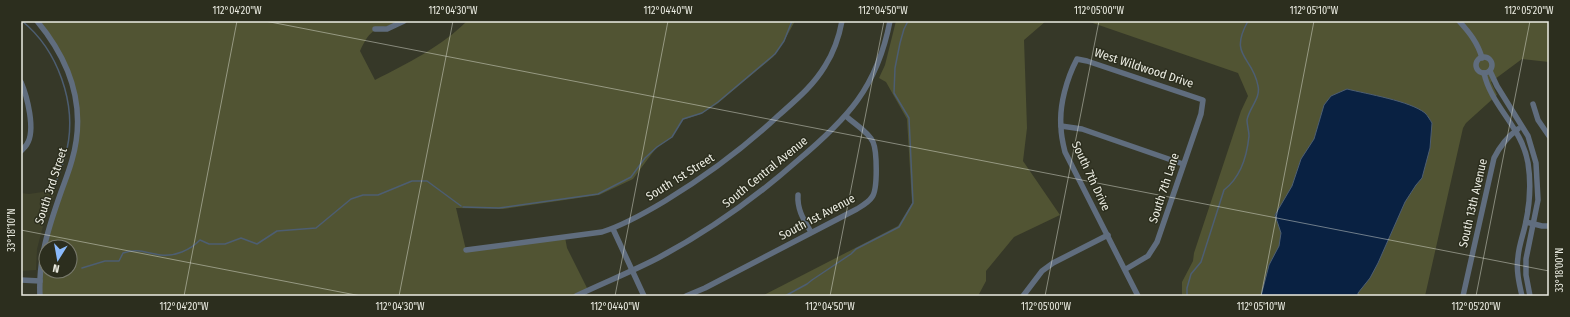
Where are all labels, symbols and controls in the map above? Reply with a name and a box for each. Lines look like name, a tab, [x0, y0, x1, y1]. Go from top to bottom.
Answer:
text: 112°04'20"W	[212, 5, 262, 17]
text: 112°04'30"W	[428, 5, 478, 17]
text: 112°04'40"W	[643, 5, 693, 17]
text: 112°04'50"W	[858, 5, 908, 17]
text: 112°05'00"W	[1074, 5, 1124, 17]
text: 112°05'10"W	[1290, 5, 1339, 17]
text: 112°05'20"W	[1504, 5, 1554, 17]
street label: West Wildwood Drive	[1093, 45, 1195, 91]
street label: South Central Avenue	[720, 133, 810, 211]
street label: South 7th Drive	[1069, 139, 1113, 213]
street label: South 3rd Street	[32, 146, 70, 226]
street label: South 1st Street	[643, 150, 717, 204]
street label: South 7th Lane	[1146, 151, 1182, 225]
street label: South 13th Avenue	[1456, 157, 1490, 249]
street label: South 1st Avenue	[777, 191, 858, 243]
text: 33°18'10"N	[6, 208, 18, 252]
north arrow	[38, 239, 78, 279]
text: 33°18'00"N	[1554, 248, 1566, 292]
text: N	[52, 261, 61, 275]
text: 112°04'20"W	[159, 301, 209, 313]
text: 112°04'30"W	[375, 301, 425, 313]
text: 112°04'40"W	[590, 301, 640, 313]
text: 112°04'50"W	[805, 301, 855, 313]
text: 112°05'00"W	[1021, 301, 1071, 313]
text: 112°05'10"W	[1237, 301, 1286, 313]
text: 112°05'20"W	[1451, 301, 1501, 313]

